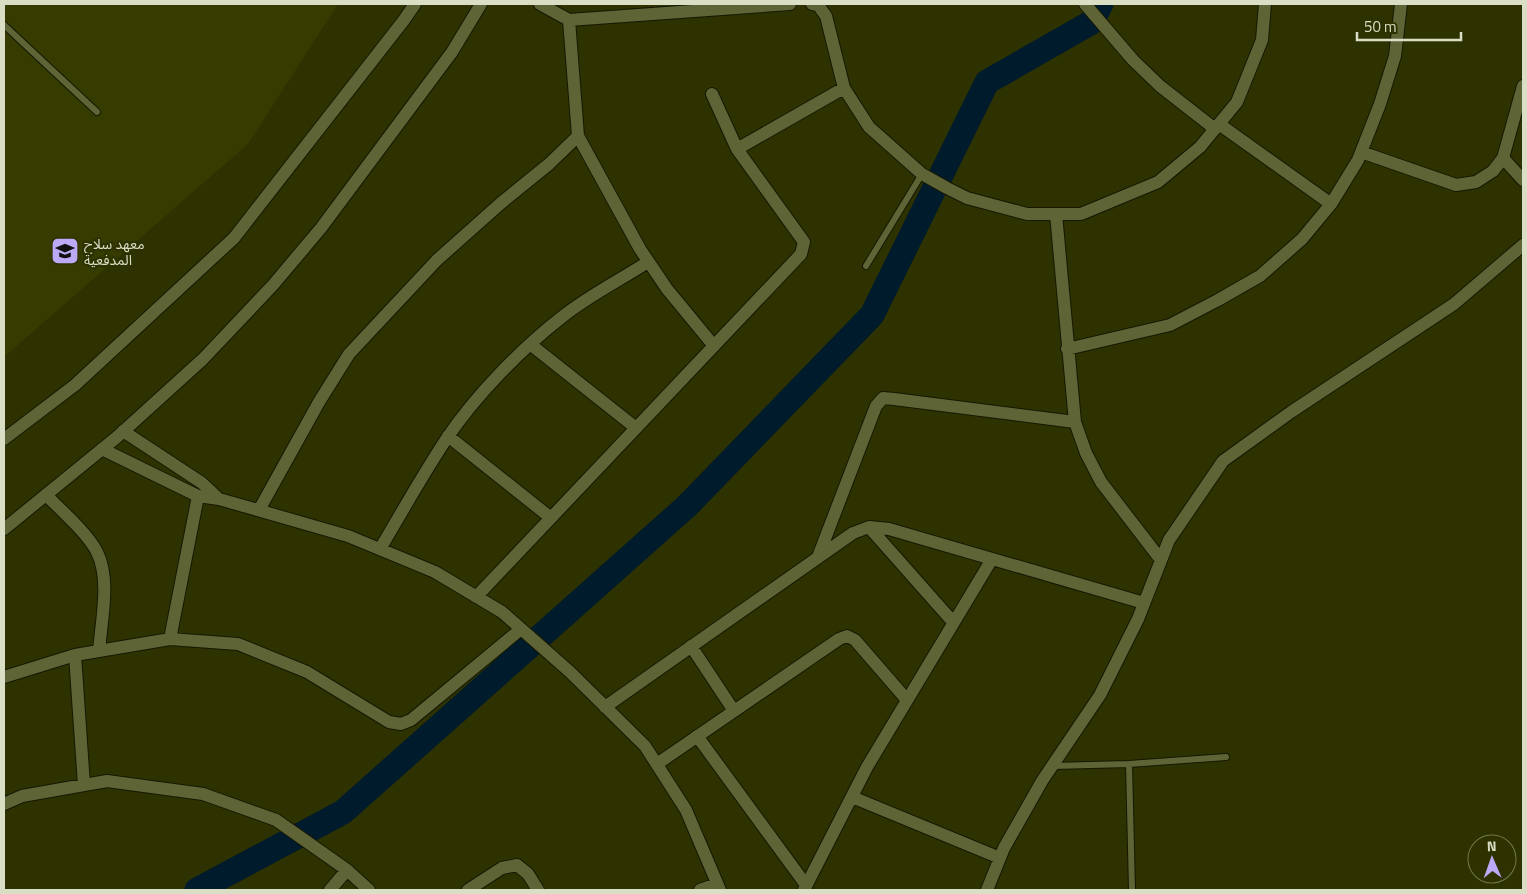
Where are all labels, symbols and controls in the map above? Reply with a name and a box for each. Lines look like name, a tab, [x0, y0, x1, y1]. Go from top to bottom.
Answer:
scale bar	[1357, 10, 1461, 42]
text: 50 m	[1364, 15, 1397, 38]
place label: معهد سلاح المدفعية	[84, 233, 145, 270]
school or university icon: معهد سلاح المدفعية	[50, 236, 80, 266]
north arrow	[1467, 834, 1517, 884]
text: N	[1486, 835, 1497, 856]

